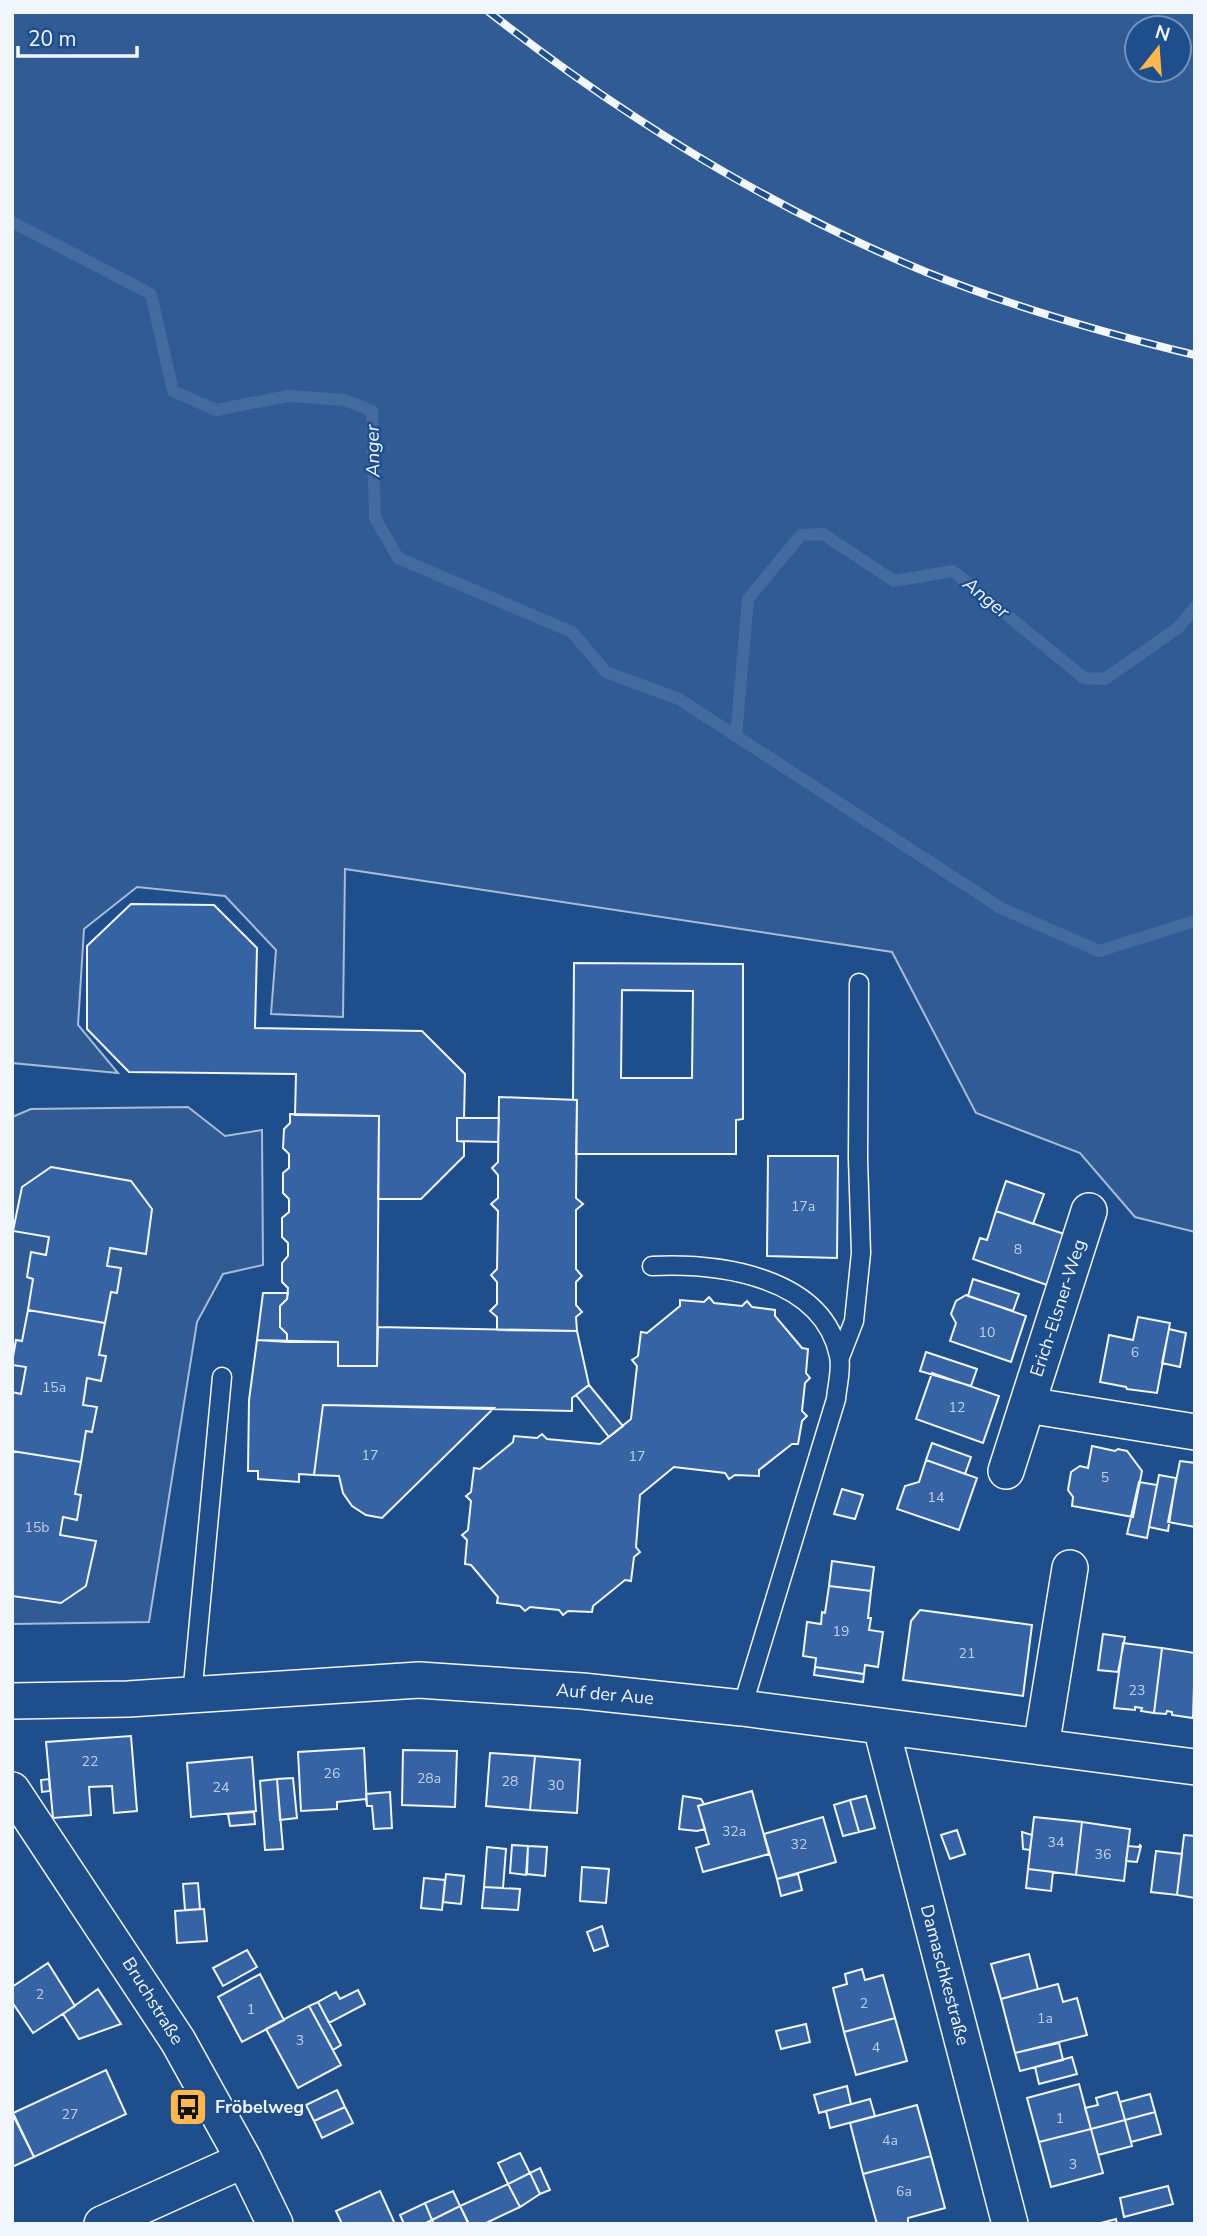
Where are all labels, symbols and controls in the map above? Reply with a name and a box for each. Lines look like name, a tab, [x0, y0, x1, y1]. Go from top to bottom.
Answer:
scale bar	[18, 14, 136, 58]
north arrow	[1123, 14, 1193, 84]
text: N	[1152, 19, 1173, 48]
text: 20 m	[28, 25, 77, 53]
water label: Anger	[360, 423, 386, 479]
water label: Anger	[957, 571, 1016, 625]
house number: 17a	[791, 1197, 815, 1216]
street label: Erich-Elsner-Weg	[1024, 1236, 1092, 1380]
house number: 8	[1014, 1240, 1022, 1259]
house number: 10	[979, 1323, 995, 1342]
house number: 6	[1131, 1343, 1139, 1362]
house number: 15a	[42, 1378, 66, 1397]
house number: 12	[949, 1398, 965, 1417]
house number: 17	[362, 1446, 378, 1465]
house number: 17	[629, 1447, 645, 1466]
house number: 5	[1101, 1468, 1109, 1487]
house number: 14	[928, 1488, 944, 1507]
house number: 15b	[25, 1518, 49, 1537]
house number: 19	[833, 1622, 849, 1641]
house number: 21	[959, 1644, 975, 1663]
street label: Auf der Aue	[555, 1678, 655, 1710]
house number: 23	[1129, 1681, 1145, 1700]
house number: 22	[82, 1752, 98, 1771]
house number: 26	[324, 1764, 340, 1783]
house number: 28a	[417, 1769, 441, 1788]
house number: 28	[502, 1772, 518, 1791]
house number: 30	[548, 1776, 564, 1795]
house number: 24	[213, 1778, 229, 1797]
house number: 32a	[722, 1822, 746, 1841]
house number: 34	[1048, 1833, 1064, 1852]
house number: 32	[791, 1835, 807, 1854]
house number: 36	[1095, 1845, 1111, 1864]
street label: Damaschkestraße	[915, 1902, 975, 2048]
street label: Bruchstraße	[117, 1953, 189, 2049]
house number: 2	[36, 1985, 44, 2004]
house number: 2	[860, 1994, 868, 2013]
house number: 1	[247, 2000, 255, 2019]
house number: 1a	[1037, 2009, 1053, 2028]
house number: 3	[296, 2031, 304, 2050]
house number: 4	[872, 2038, 880, 2057]
bus stop icon: Fröbelweg	[167, 2086, 209, 2128]
place label: Fröbelweg	[215, 2095, 304, 2119]
house number: 27	[62, 2105, 78, 2124]
house number: 1	[1056, 2109, 1064, 2128]
house number: 4a	[882, 2131, 898, 2150]
house number: 3	[1069, 2155, 1077, 2174]
house number: 6a	[896, 2182, 912, 2201]

